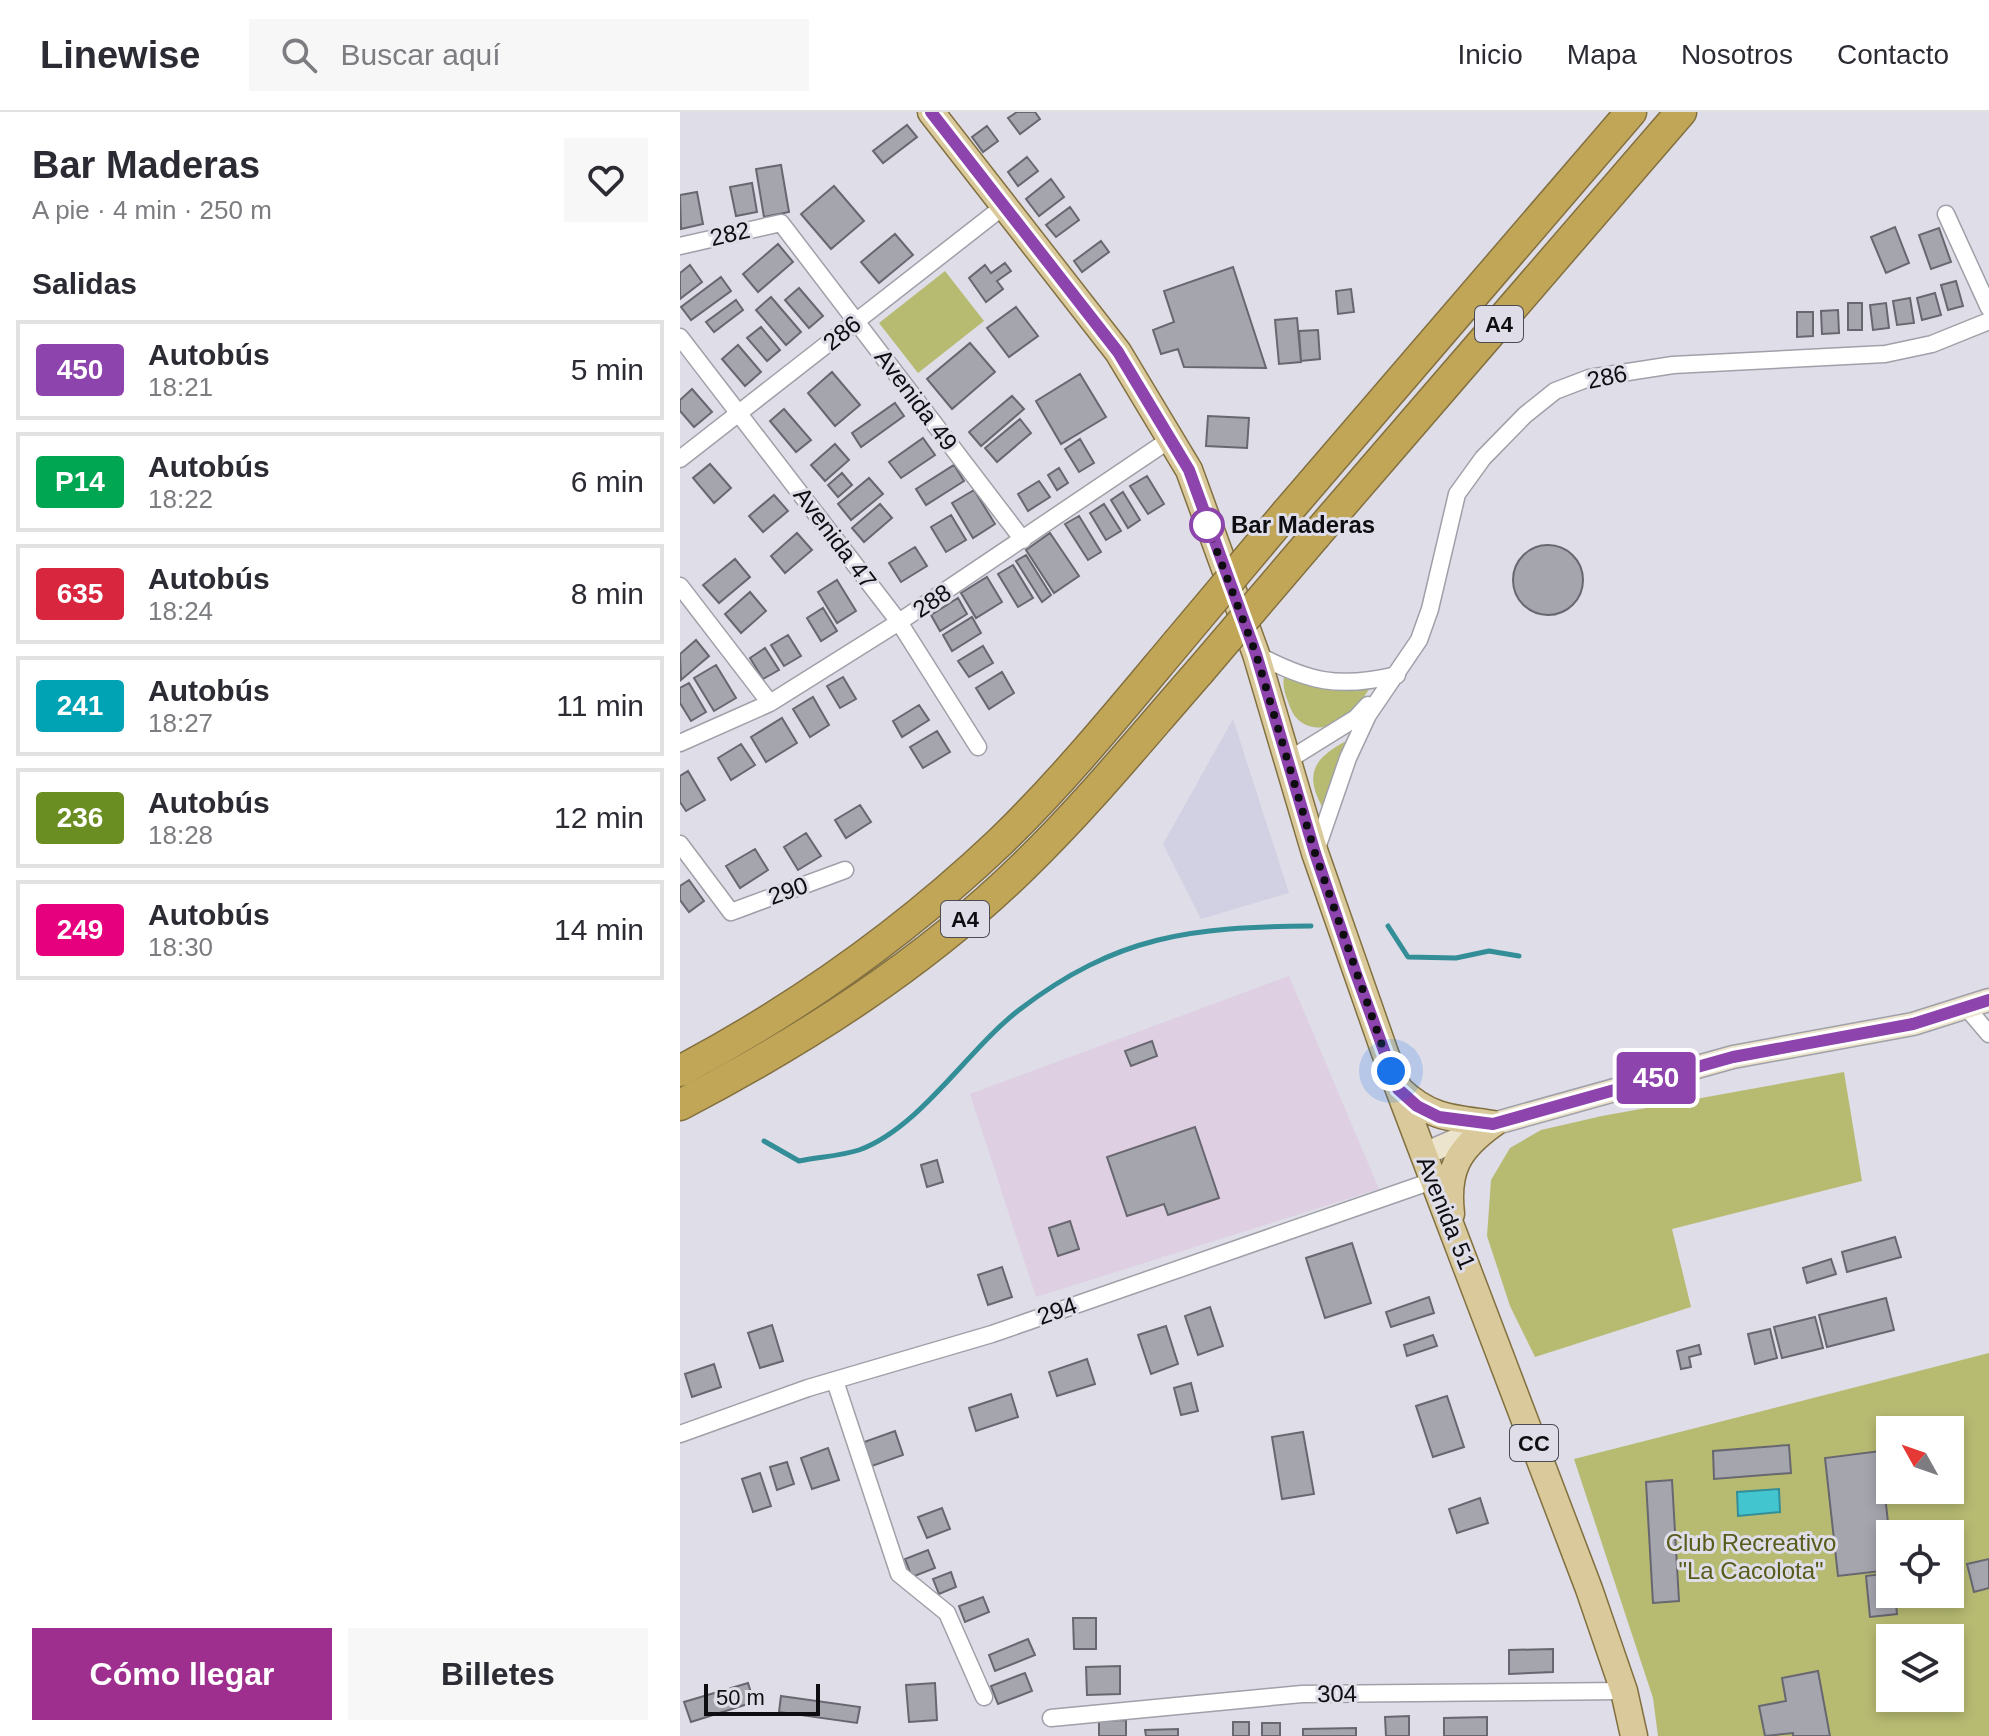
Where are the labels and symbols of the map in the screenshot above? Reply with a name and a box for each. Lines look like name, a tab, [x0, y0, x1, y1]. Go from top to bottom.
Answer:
street label: 282	[707, 216, 752, 251]
road number: A4	[1475, 306, 1523, 342]
street label: 286	[818, 310, 866, 356]
street label: Avenida 49	[870, 344, 963, 456]
street label: 286	[1585, 359, 1629, 394]
street label: Avenida 47	[789, 482, 882, 594]
marker: Bar Maderas	[1190, 508, 1224, 542]
place label: Bar Maderas	[1231, 511, 1375, 538]
street label: 288	[908, 578, 956, 623]
street label: 290	[764, 871, 811, 910]
road number: A4	[941, 901, 989, 937]
your location	[1371, 1051, 1411, 1091]
line badge: 450	[1610, 1052, 1702, 1104]
street label: Avenida 51	[1412, 1152, 1481, 1273]
street label: 294	[1033, 1291, 1080, 1330]
north arrow	[1876, 1416, 1964, 1504]
road number: CC	[1510, 1425, 1558, 1461]
park label: Club Recreativo "La Cacolota"	[1666, 1529, 1836, 1584]
scale bar	[704, 1680, 820, 1716]
street label: 304	[1317, 1680, 1357, 1707]

